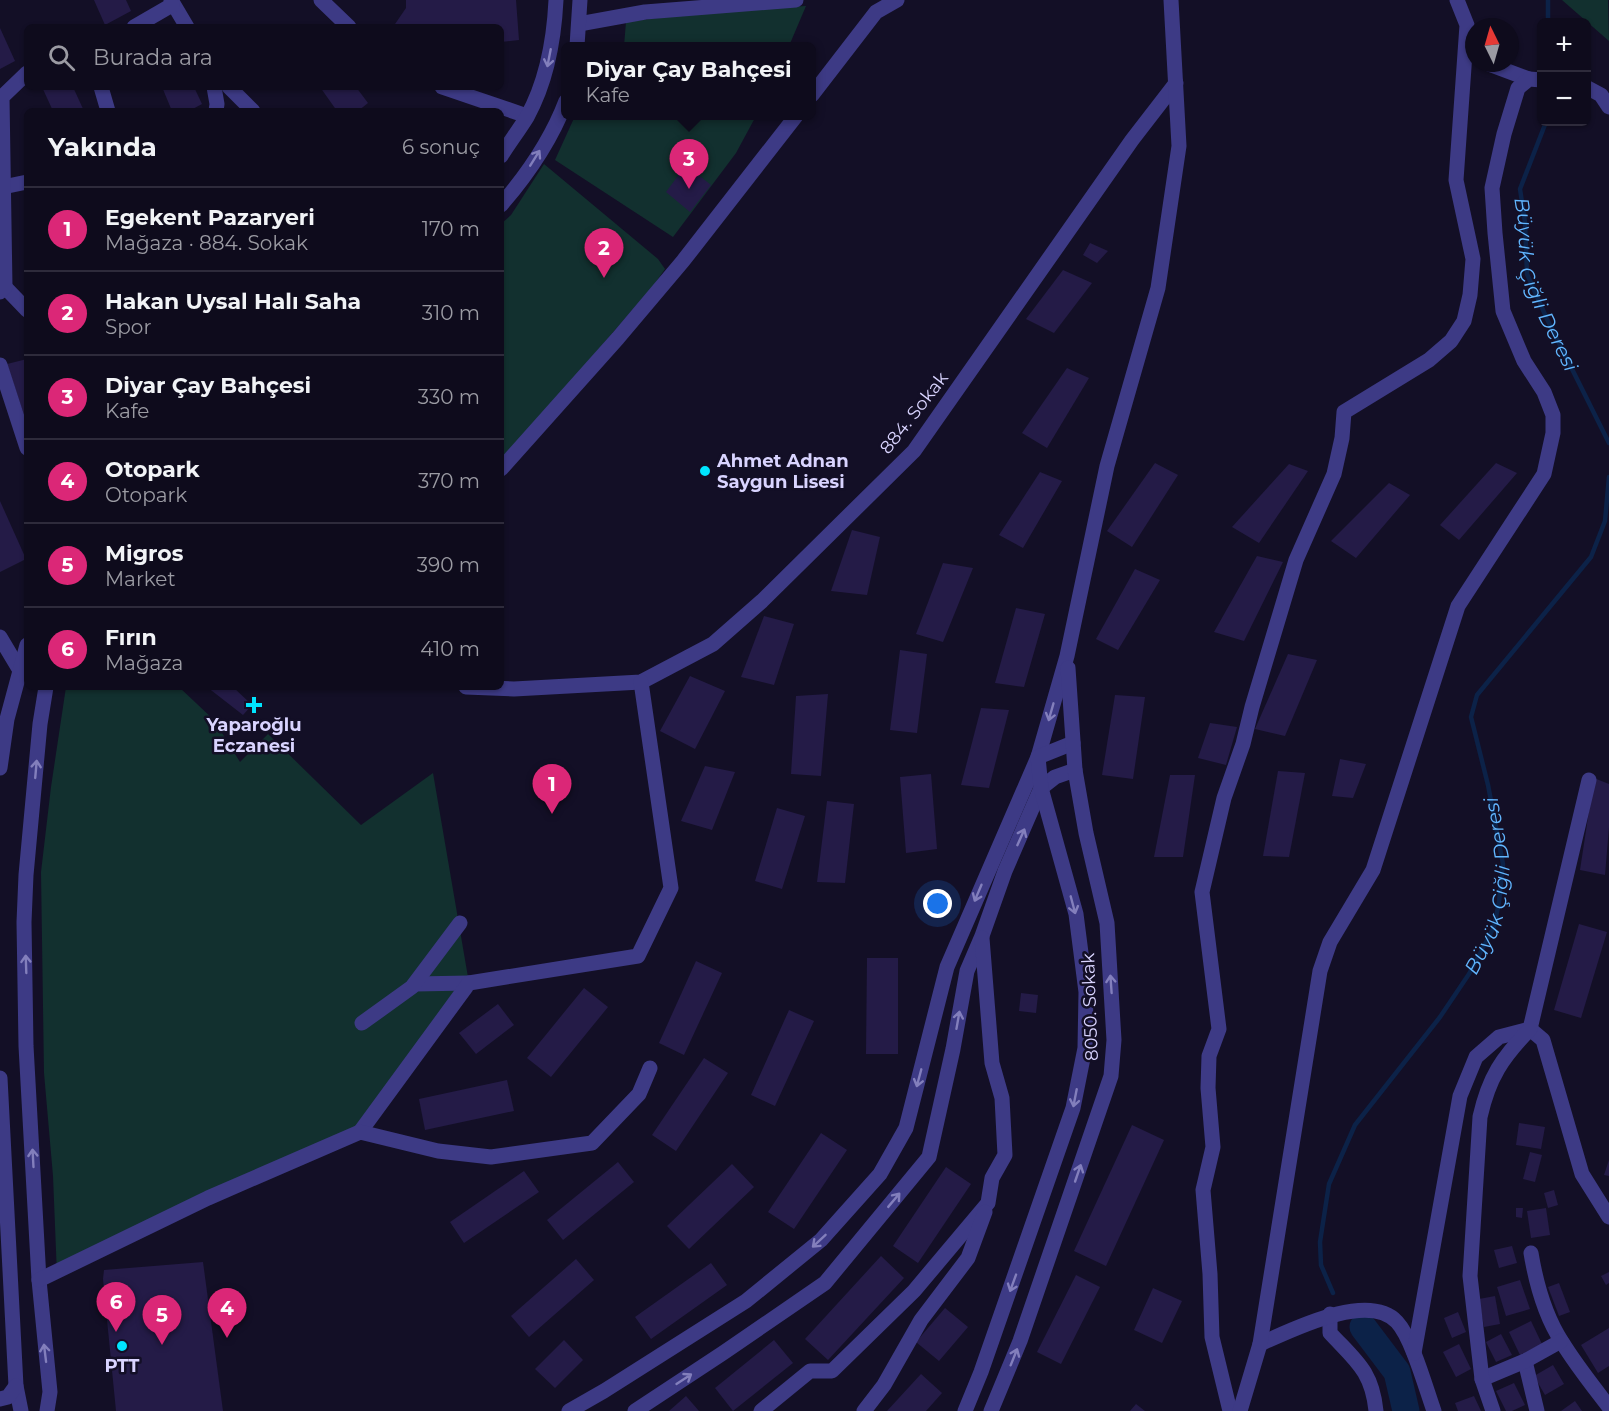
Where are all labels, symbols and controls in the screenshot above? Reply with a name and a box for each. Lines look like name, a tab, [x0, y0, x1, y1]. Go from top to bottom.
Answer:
north arrow	[1465, 18, 1519, 72]
map controls	[1537, 18, 1591, 126]
button: +	[1537, 18, 1591, 72]
search box	[24, 24, 504, 90]
icon: search	[45, 41, 78, 74]
popup	[561, 42, 816, 120]
text: Burada ara	[93, 44, 213, 71]
one-way arrow	[543, 48, 554, 67]
text: Diyar Çay Bahçesi	[585, 56, 792, 83]
button: −	[1537, 72, 1591, 126]
text: Kafe	[585, 83, 630, 107]
text: Yakında	[48, 131, 157, 163]
text: 6 sonuç	[402, 135, 480, 159]
pin: 3	[670, 140, 708, 189]
one-way arrow	[530, 150, 542, 167]
water label: Büyük Çiğli Deresi	[1509, 196, 1583, 376]
text: Egekent Pazaryeri	[105, 204, 315, 231]
text: 1	[64, 217, 71, 241]
text: 170 m	[422, 217, 480, 241]
pin: 2	[584, 228, 624, 278]
text: Mağaza · 884. Sokak	[105, 231, 308, 255]
text: Hakan Uysal Halı Saha	[105, 288, 361, 315]
text: 2	[62, 301, 73, 325]
text: 310 m	[422, 301, 480, 325]
text: Spor	[105, 315, 151, 339]
street label: 884. Sokak	[875, 367, 953, 458]
text: Diyar Çay Bahçesi	[105, 372, 311, 399]
text: 3	[62, 385, 73, 409]
text: 330 m	[418, 385, 480, 409]
text: Kafe	[105, 399, 149, 423]
place label: Ahmet Adnan Saygun Lisesi	[716, 450, 849, 493]
text: Otopark	[105, 456, 200, 483]
marker: Ahmet Adnan Saygun Lisesi	[698, 464, 712, 478]
text: 4	[61, 469, 74, 493]
text: 370 m	[418, 469, 480, 493]
text: Otopark	[105, 483, 187, 507]
text: Migros	[105, 540, 183, 567]
text: 5	[62, 553, 73, 577]
text: 390 m	[417, 553, 480, 577]
text: Market	[105, 567, 176, 591]
text: Fırın	[105, 624, 157, 651]
text: 6	[61, 637, 74, 661]
text: 410 m	[420, 637, 480, 661]
text: Mağaza	[105, 651, 183, 675]
marker: Yaparoğlu Eczanesi	[247, 698, 261, 712]
one-way arrow	[1045, 703, 1056, 722]
place label: Yaparoğlu Eczanesi	[205, 714, 302, 757]
one-way arrow	[31, 760, 42, 780]
pin: 1	[532, 764, 572, 814]
water label: Büyük Çiğli Deresi	[1459, 795, 1515, 978]
one-way arrow	[1015, 828, 1027, 846]
one-way arrow	[972, 883, 983, 902]
your location	[923, 889, 952, 918]
one-way arrow	[1068, 895, 1079, 914]
street label: 8050. Sokak	[1077, 952, 1103, 1061]
one-way arrow	[20, 954, 31, 974]
one-way arrow	[1105, 974, 1116, 994]
one-way arrow	[953, 1011, 964, 1031]
one-way arrow	[913, 1069, 925, 1088]
one-way arrow	[1069, 1088, 1080, 1108]
one-way arrow	[27, 1149, 38, 1169]
one-way arrow	[1073, 1164, 1084, 1183]
one-way arrow	[887, 1192, 900, 1208]
one-way arrow	[812, 1234, 827, 1248]
one-way arrow	[1007, 1273, 1018, 1292]
pin: 6	[96, 1282, 136, 1332]
pin: 4	[208, 1288, 246, 1338]
pin: 5	[142, 1296, 182, 1345]
marker: PTT	[115, 1339, 129, 1353]
one-way arrow	[39, 1344, 50, 1363]
one-way arrow	[1009, 1348, 1020, 1367]
place label: PTT	[105, 1355, 140, 1377]
one-way arrow	[675, 1373, 691, 1385]

